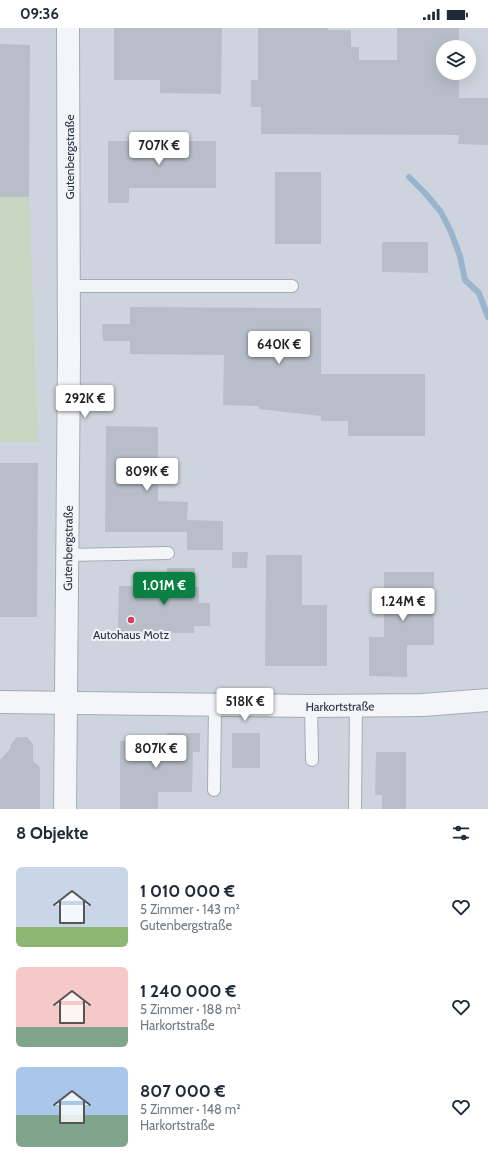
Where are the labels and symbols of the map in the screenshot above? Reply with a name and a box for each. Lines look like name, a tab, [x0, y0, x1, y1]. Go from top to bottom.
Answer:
street label: Gutenbergstraße	[62, 114, 77, 200]
pin: 707K €	[126, 132, 192, 166]
pin: 640K €	[246, 331, 312, 365]
pin: 292K €	[52, 385, 118, 419]
pin: 809K €	[114, 458, 180, 492]
street label: Gutenbergstraße	[59, 505, 75, 591]
pin: 1.01M €	[127, 572, 201, 606]
pin: 1.24M €	[366, 588, 440, 622]
marker: Autohaus Motz	[126, 615, 136, 625]
place label: Autohaus Motz	[93, 627, 169, 642]
pin: 518K €	[212, 688, 278, 722]
street label: Harkortstraße	[305, 698, 375, 714]
pin: 807K €	[123, 735, 189, 769]

